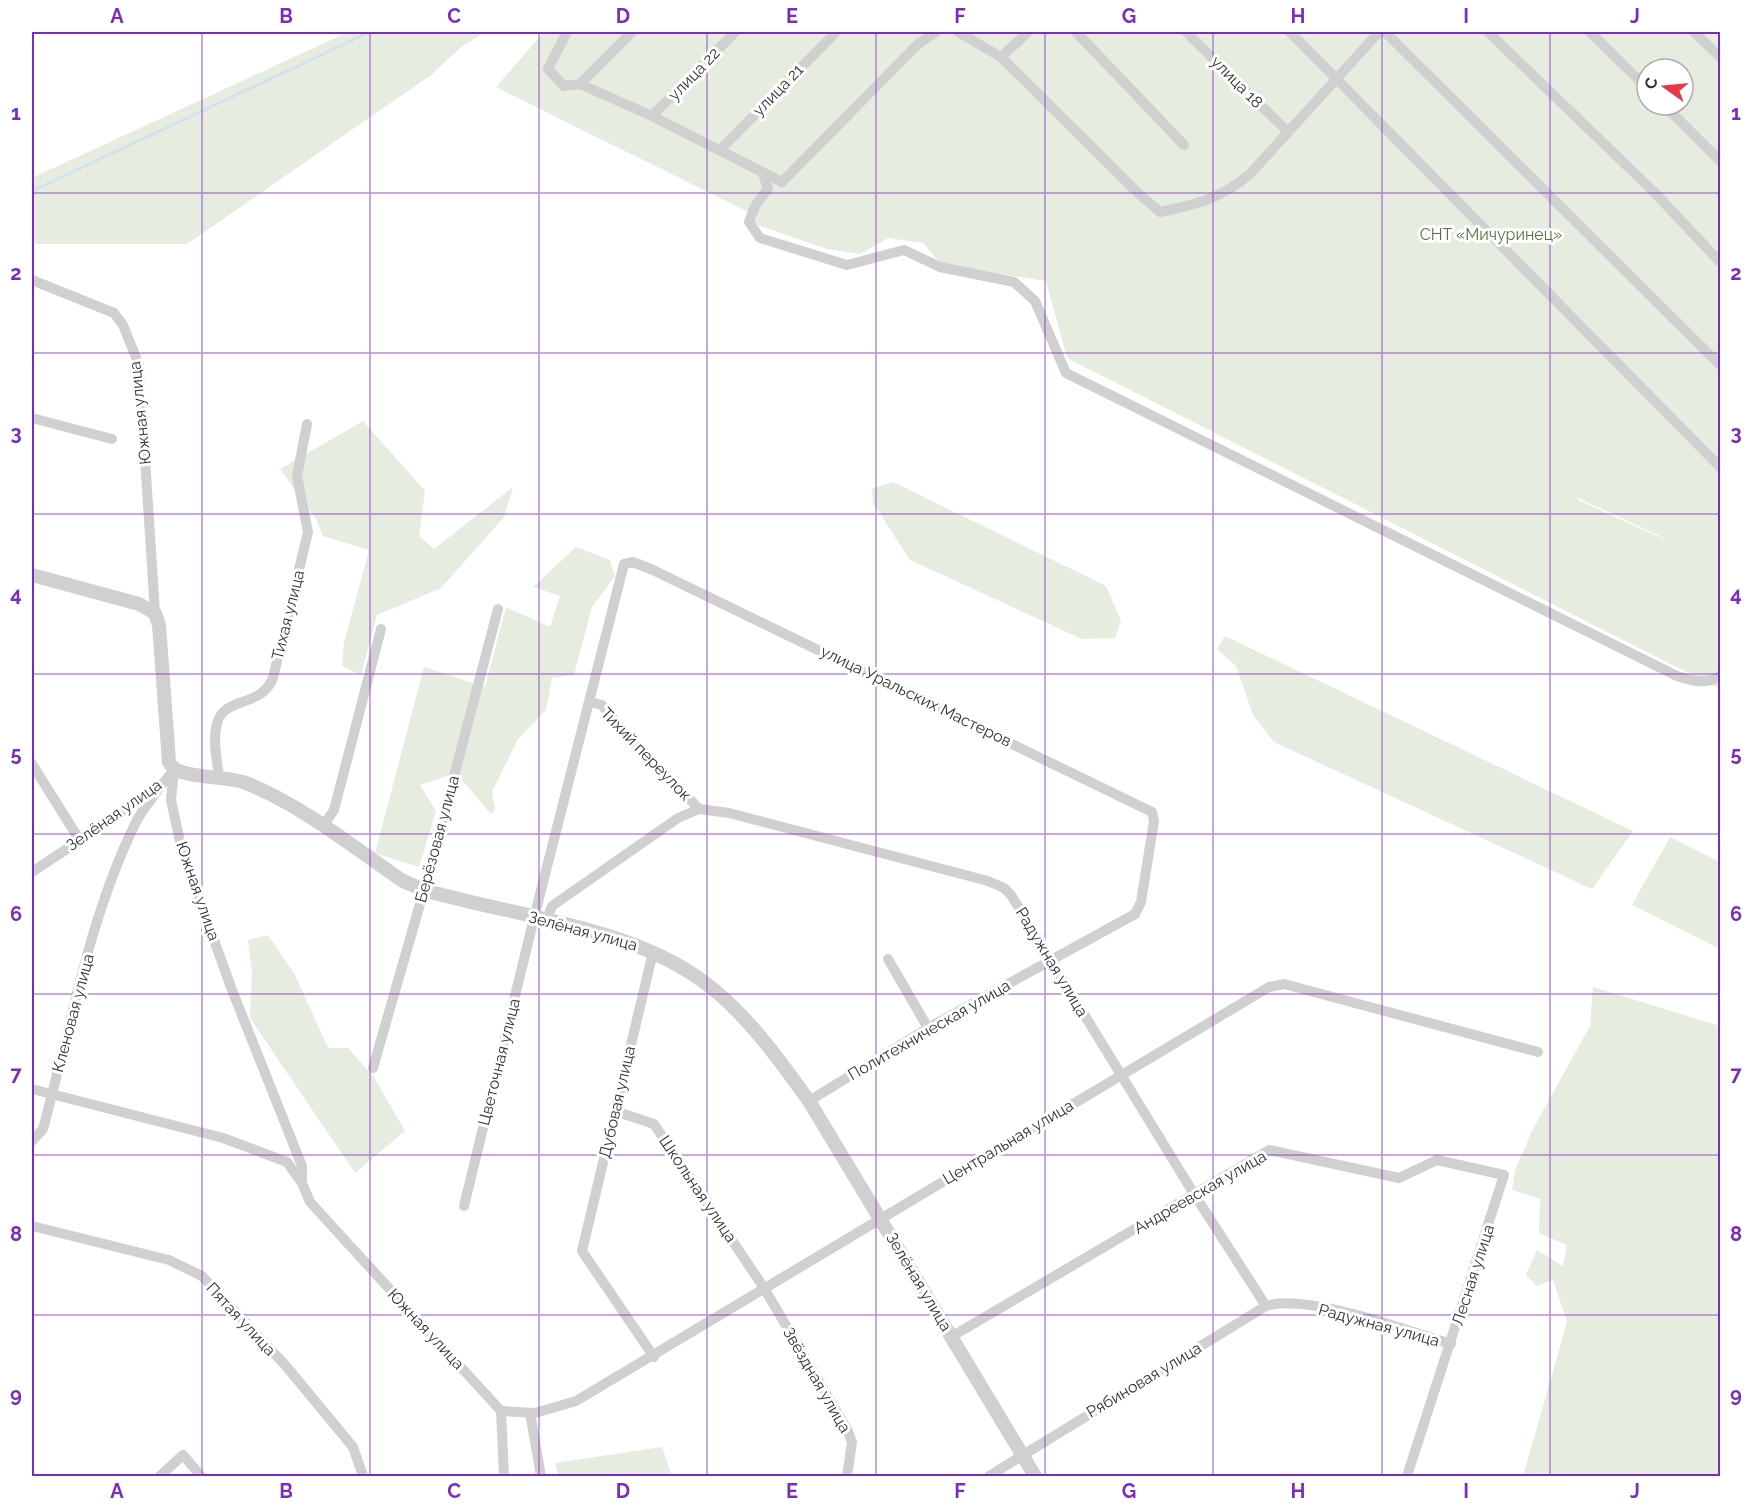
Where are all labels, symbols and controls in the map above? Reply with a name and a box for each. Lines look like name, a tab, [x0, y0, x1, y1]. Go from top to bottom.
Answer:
text: A	[110, 4, 124, 28]
text: B	[279, 4, 293, 28]
text: C	[447, 4, 461, 28]
text: D	[616, 4, 630, 28]
text: E	[786, 4, 798, 28]
text: F	[954, 4, 966, 28]
text: G	[1122, 4, 1136, 28]
text: H	[1291, 4, 1305, 28]
text: I	[1463, 4, 1469, 28]
text: J	[1630, 4, 1640, 28]
street label: улица 22	[664, 44, 724, 104]
street label: улица 18	[1207, 52, 1267, 112]
north arrow	[1635, 57, 1695, 117]
street label: улица 21	[749, 60, 807, 120]
text: С	[1640, 75, 1662, 91]
text: 1	[11, 101, 21, 125]
text: 1	[1731, 101, 1741, 125]
park label: СНТ «Мичуринец»	[1420, 225, 1562, 244]
text: 2	[10, 261, 22, 285]
text: 2	[1730, 261, 1742, 285]
street label: Южная улица	[125, 361, 155, 465]
text: 3	[10, 421, 22, 445]
text: 3	[1730, 421, 1742, 445]
street label: Тихая улица	[268, 568, 308, 662]
text: 4	[10, 582, 22, 606]
text: 4	[1730, 582, 1742, 606]
street label: улица Уральских Мастеров	[818, 641, 1014, 751]
street label: Тихий переулок	[597, 703, 695, 805]
text: 5	[10, 742, 22, 766]
text: 5	[1730, 742, 1742, 766]
street label: Берёзовая улица	[411, 774, 463, 904]
street label: Зелёная улица	[63, 775, 165, 855]
street label: Южная улица	[172, 839, 224, 943]
text: 6	[10, 902, 22, 926]
text: 6	[1730, 902, 1742, 926]
street label: Радужная улица	[1012, 904, 1092, 1020]
street label: Зелёная улица	[527, 907, 639, 955]
street label: Кленовая улица	[48, 952, 98, 1074]
street label: Политехническая улица	[845, 976, 1013, 1084]
street label: Цветочная улица	[474, 996, 524, 1128]
street label: Дубовая улица	[595, 1044, 639, 1160]
text: 7	[10, 1062, 22, 1086]
text: 7	[1730, 1062, 1742, 1086]
street label: Центральная улица	[939, 1096, 1077, 1188]
street label: Школьная улица	[655, 1132, 741, 1246]
street label: Андреевская улица	[1130, 1146, 1270, 1238]
text: 8	[10, 1222, 22, 1246]
street label: Лесная улица	[1448, 1222, 1498, 1328]
text: 8	[1730, 1222, 1742, 1246]
street label: Зелёная улица	[882, 1229, 956, 1335]
street label: Пятая улица	[202, 1278, 280, 1360]
street label: Южная улица	[384, 1285, 468, 1373]
street label: Радужная улица	[1316, 1300, 1442, 1350]
street label: Звёздная улица	[779, 1324, 855, 1436]
street label: Рябиновая улица	[1083, 1338, 1205, 1422]
text: 9	[10, 1383, 22, 1407]
text: 9	[1730, 1383, 1742, 1407]
text: A	[110, 1479, 124, 1503]
text: B	[279, 1479, 293, 1503]
text: C	[447, 1479, 461, 1503]
text: D	[616, 1479, 630, 1503]
text: E	[786, 1479, 798, 1503]
text: F	[954, 1479, 966, 1503]
text: G	[1122, 1479, 1136, 1503]
text: H	[1291, 1479, 1305, 1503]
text: I	[1463, 1479, 1469, 1503]
text: J	[1630, 1479, 1640, 1503]

